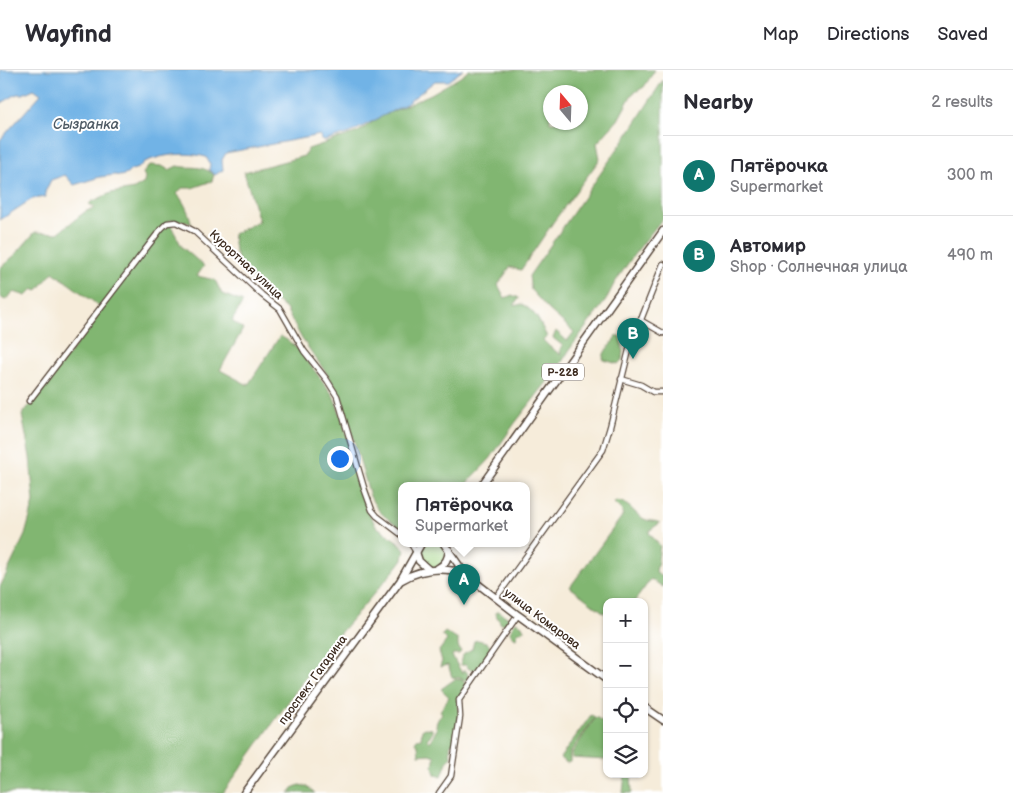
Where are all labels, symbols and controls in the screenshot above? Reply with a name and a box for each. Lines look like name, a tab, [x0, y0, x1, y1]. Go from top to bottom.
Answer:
text: Wayfind	[25, 20, 112, 49]
text: Map	[763, 24, 799, 45]
text: Directions	[827, 24, 909, 45]
text: Saved	[937, 24, 988, 45]
north arrow	[543, 85, 588, 130]
text: Nearby	[683, 90, 753, 115]
text: 2 results	[931, 93, 993, 112]
water label: Сызранка	[53, 116, 119, 133]
text: Пятёрочка	[730, 155, 828, 178]
text: A	[694, 166, 704, 185]
text: 300 m	[947, 166, 993, 185]
text: Supermarket	[730, 178, 823, 197]
street label: Курортная улица	[206, 227, 286, 303]
text: Автомир	[730, 235, 806, 258]
text: B	[693, 246, 705, 265]
text: 490 m	[947, 246, 993, 265]
text: Shop · Солнечная улица	[730, 258, 908, 277]
pin: B	[617, 318, 649, 359]
road number: Р-228	[542, 364, 584, 380]
your location	[327, 446, 353, 472]
popup	[398, 482, 530, 547]
text: Пятёрочка	[415, 494, 513, 517]
text: Supermarket	[415, 517, 508, 536]
pin: A	[448, 564, 480, 605]
street label: улица Комарова	[501, 585, 583, 653]
map controls	[603, 598, 648, 778]
button: +	[603, 598, 648, 643]
street label: проспект Гагарина	[275, 632, 351, 728]
button: −	[603, 643, 648, 688]
button: locate	[603, 688, 648, 733]
button: layers	[603, 733, 648, 778]

